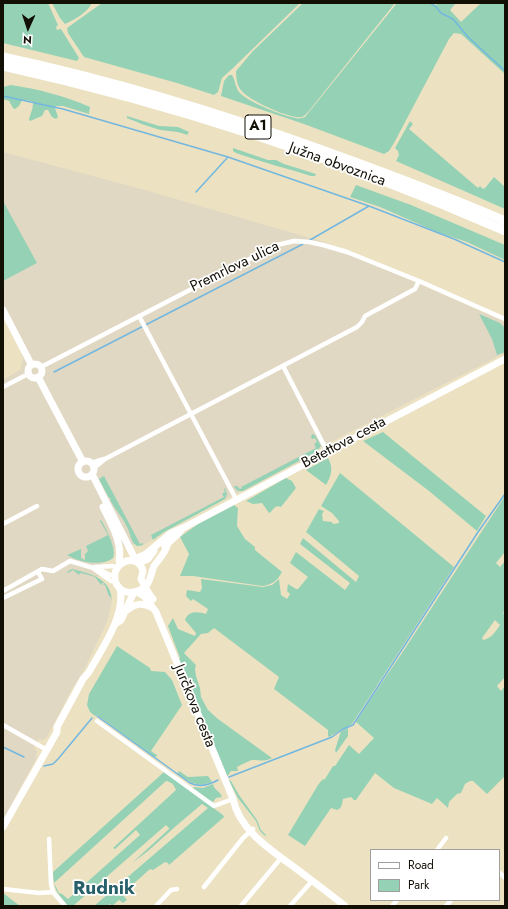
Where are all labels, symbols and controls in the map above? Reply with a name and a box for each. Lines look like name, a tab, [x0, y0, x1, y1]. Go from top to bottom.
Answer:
north arrow	[8, 8, 48, 48]
text: N	[23, 32, 32, 48]
road number: A1	[245, 115, 271, 139]
street label: Južna obvoznica	[286, 139, 388, 191]
street label: Premrlova ulica	[188, 238, 282, 296]
street label: Betettova cesta	[299, 413, 389, 473]
street label: Jurčkova cesta	[169, 662, 219, 750]
legend	[370, 849, 500, 901]
text: Road	[408, 856, 434, 874]
text: Park	[408, 876, 429, 894]
district label: Rudnik	[73, 878, 135, 900]

